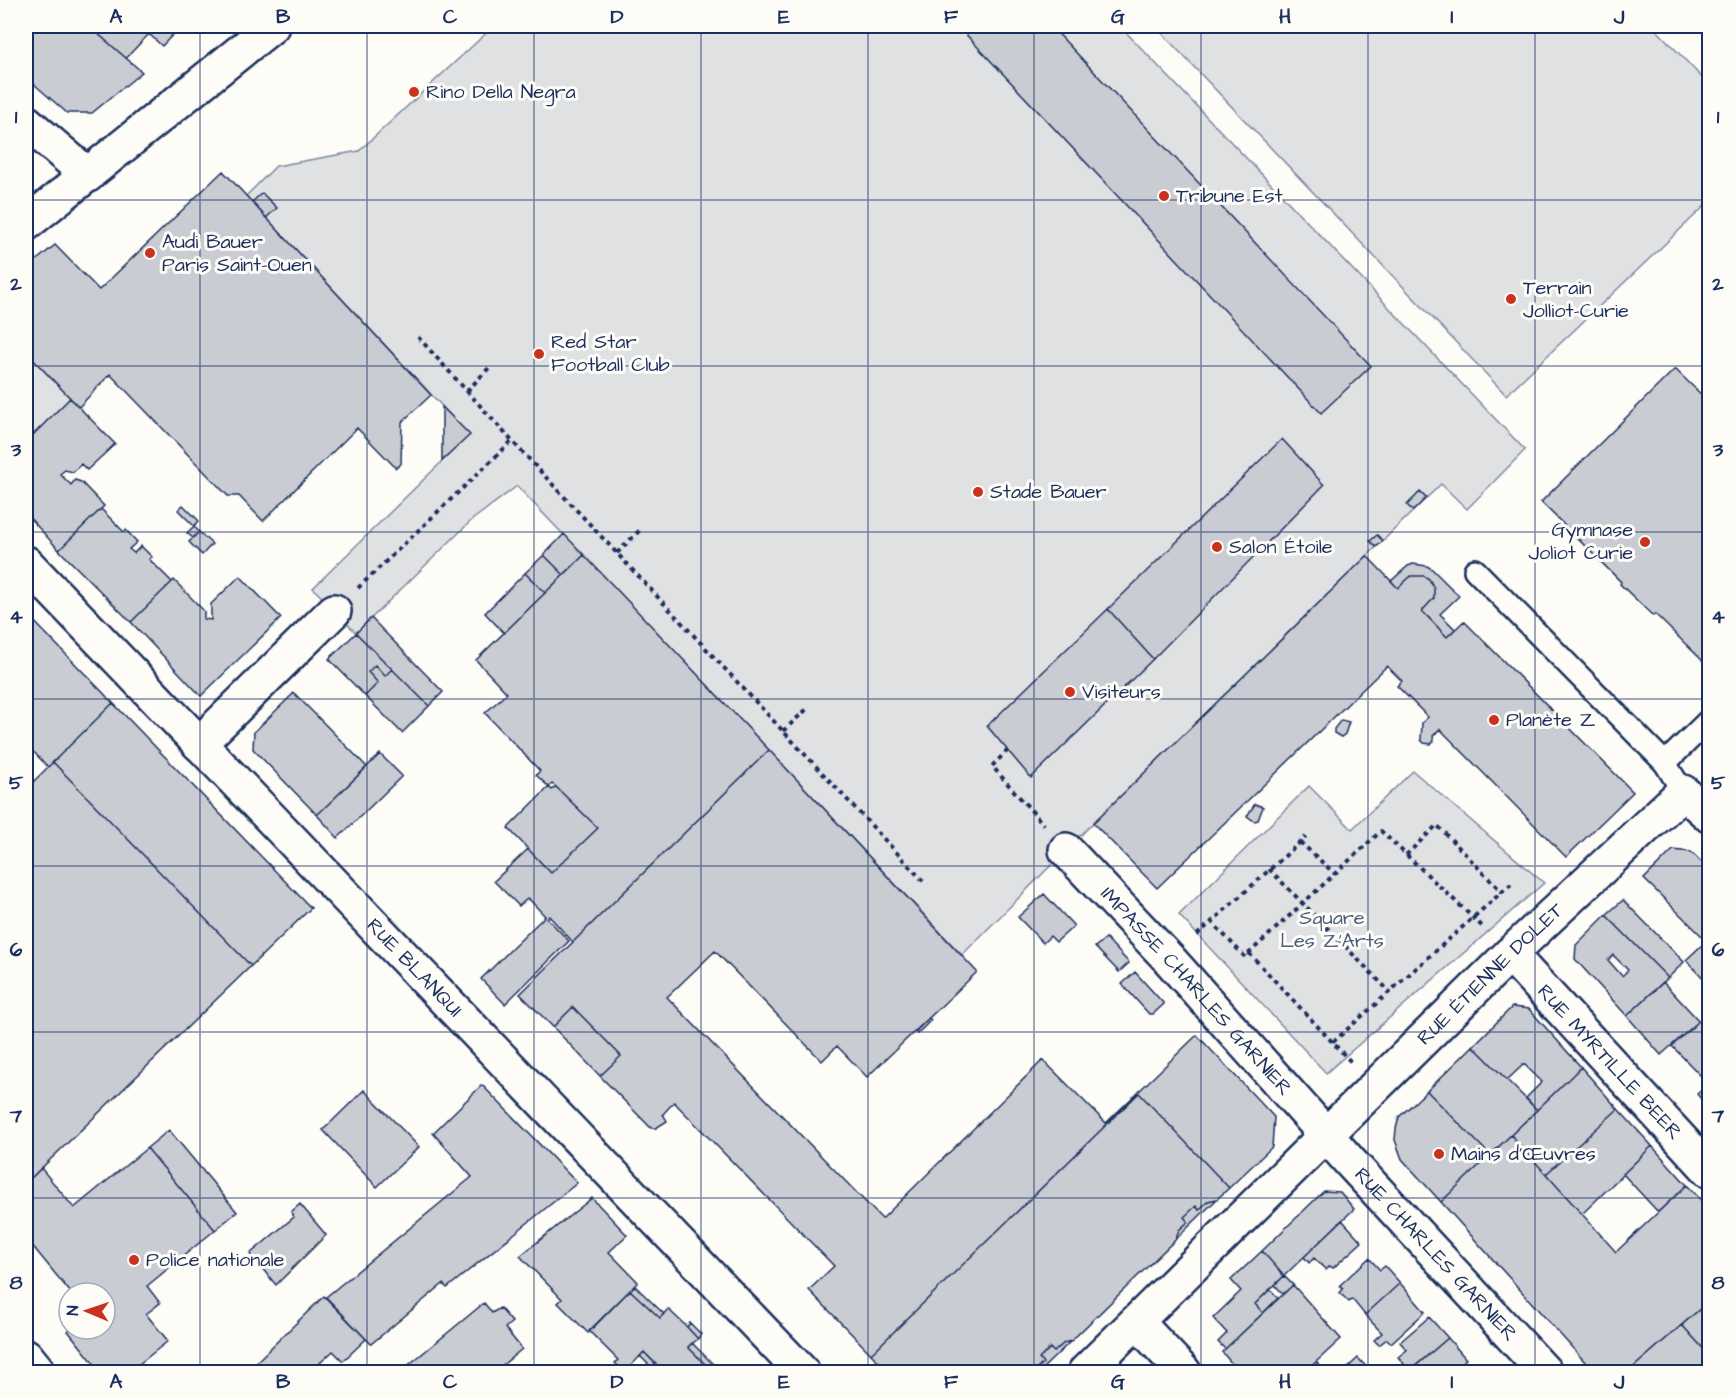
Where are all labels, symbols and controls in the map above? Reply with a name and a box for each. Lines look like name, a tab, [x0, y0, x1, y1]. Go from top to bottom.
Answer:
text: A	[110, 3, 123, 31]
text: B	[276, 3, 291, 31]
text: C	[443, 3, 458, 31]
text: D	[611, 3, 624, 31]
text: E	[778, 3, 790, 31]
text: F	[944, 3, 959, 31]
text: G	[1111, 3, 1125, 31]
text: H	[1279, 3, 1291, 31]
text: I	[1450, 3, 1454, 31]
text: J	[1613, 3, 1625, 31]
place label: Rino Della Negra	[426, 78, 576, 107]
marker: Rino Della Negra	[407, 85, 421, 99]
text: 1	[15, 103, 18, 131]
text: 1	[1717, 103, 1720, 131]
place label: Tribune Est	[1176, 182, 1283, 210]
marker: Tribune Est	[1157, 189, 1171, 203]
place label: Audi Bauer Paris Saint-Ouen	[162, 228, 312, 279]
marker: Audi Bauer Paris Saint-Ouen	[143, 246, 157, 260]
text: 2	[9, 270, 22, 298]
text: 2	[1711, 270, 1724, 298]
place label: Terrain Jolliot-Curie	[1523, 274, 1629, 325]
marker: Terrain Jolliot-Curie	[1504, 292, 1518, 306]
place label: Red Star Football Club	[551, 328, 670, 379]
marker: Red Star Football Club	[532, 347, 546, 361]
text: 3	[10, 436, 22, 464]
text: 3	[1712, 436, 1724, 464]
place label: Stade Bauer	[990, 478, 1107, 506]
marker: Stade Bauer	[971, 485, 985, 499]
place label: Gymnase Joliot Curie	[1528, 516, 1633, 567]
place label: Salon Étoile	[1229, 533, 1333, 561]
marker: Gymnase Joliot Curie	[1638, 535, 1652, 549]
marker: Salon Étoile	[1210, 540, 1224, 554]
text: 4	[9, 603, 23, 631]
text: 4	[1711, 603, 1725, 631]
place label: Visiteurs	[1082, 678, 1161, 706]
marker: Visiteurs	[1063, 685, 1077, 699]
place label: Planète Z	[1506, 706, 1596, 734]
marker: Planète Z	[1487, 713, 1501, 727]
text: 5	[9, 769, 24, 797]
text: 5	[1711, 769, 1726, 797]
street label: IMPASSE CHARLES GARNIER	[1094, 881, 1298, 1102]
street label: RUE ÉTIENNE DOLET	[1411, 896, 1570, 1052]
park label: Square Les Z'Arts	[1280, 904, 1384, 955]
street label: RUE BLANQUI	[360, 912, 469, 1023]
text: 6	[10, 936, 23, 964]
text: 6	[1712, 936, 1725, 964]
street label: RUE MYRTILLE BEER	[1531, 978, 1688, 1146]
text: 7	[9, 1102, 23, 1130]
text: 7	[1711, 1102, 1725, 1130]
place label: Mains d'Œuvres	[1451, 1140, 1596, 1168]
marker: Mains d'Œuvres	[1432, 1147, 1446, 1161]
street label: RUE CHARLES GARNIER	[1348, 1161, 1524, 1347]
place label: Police nationale	[146, 1246, 285, 1274]
marker: Police nationale	[127, 1253, 141, 1267]
text: 8	[10, 1269, 23, 1297]
text: 8	[1712, 1269, 1725, 1297]
north arrow	[57, 1281, 117, 1341]
text: N	[62, 1305, 84, 1316]
text: A	[110, 1368, 123, 1396]
text: B	[276, 1368, 291, 1396]
text: C	[443, 1368, 458, 1396]
text: D	[611, 1368, 624, 1396]
text: E	[778, 1368, 790, 1396]
text: F	[944, 1368, 959, 1396]
text: G	[1111, 1368, 1125, 1396]
text: H	[1279, 1368, 1291, 1396]
text: I	[1450, 1368, 1454, 1396]
text: J	[1613, 1368, 1625, 1396]

